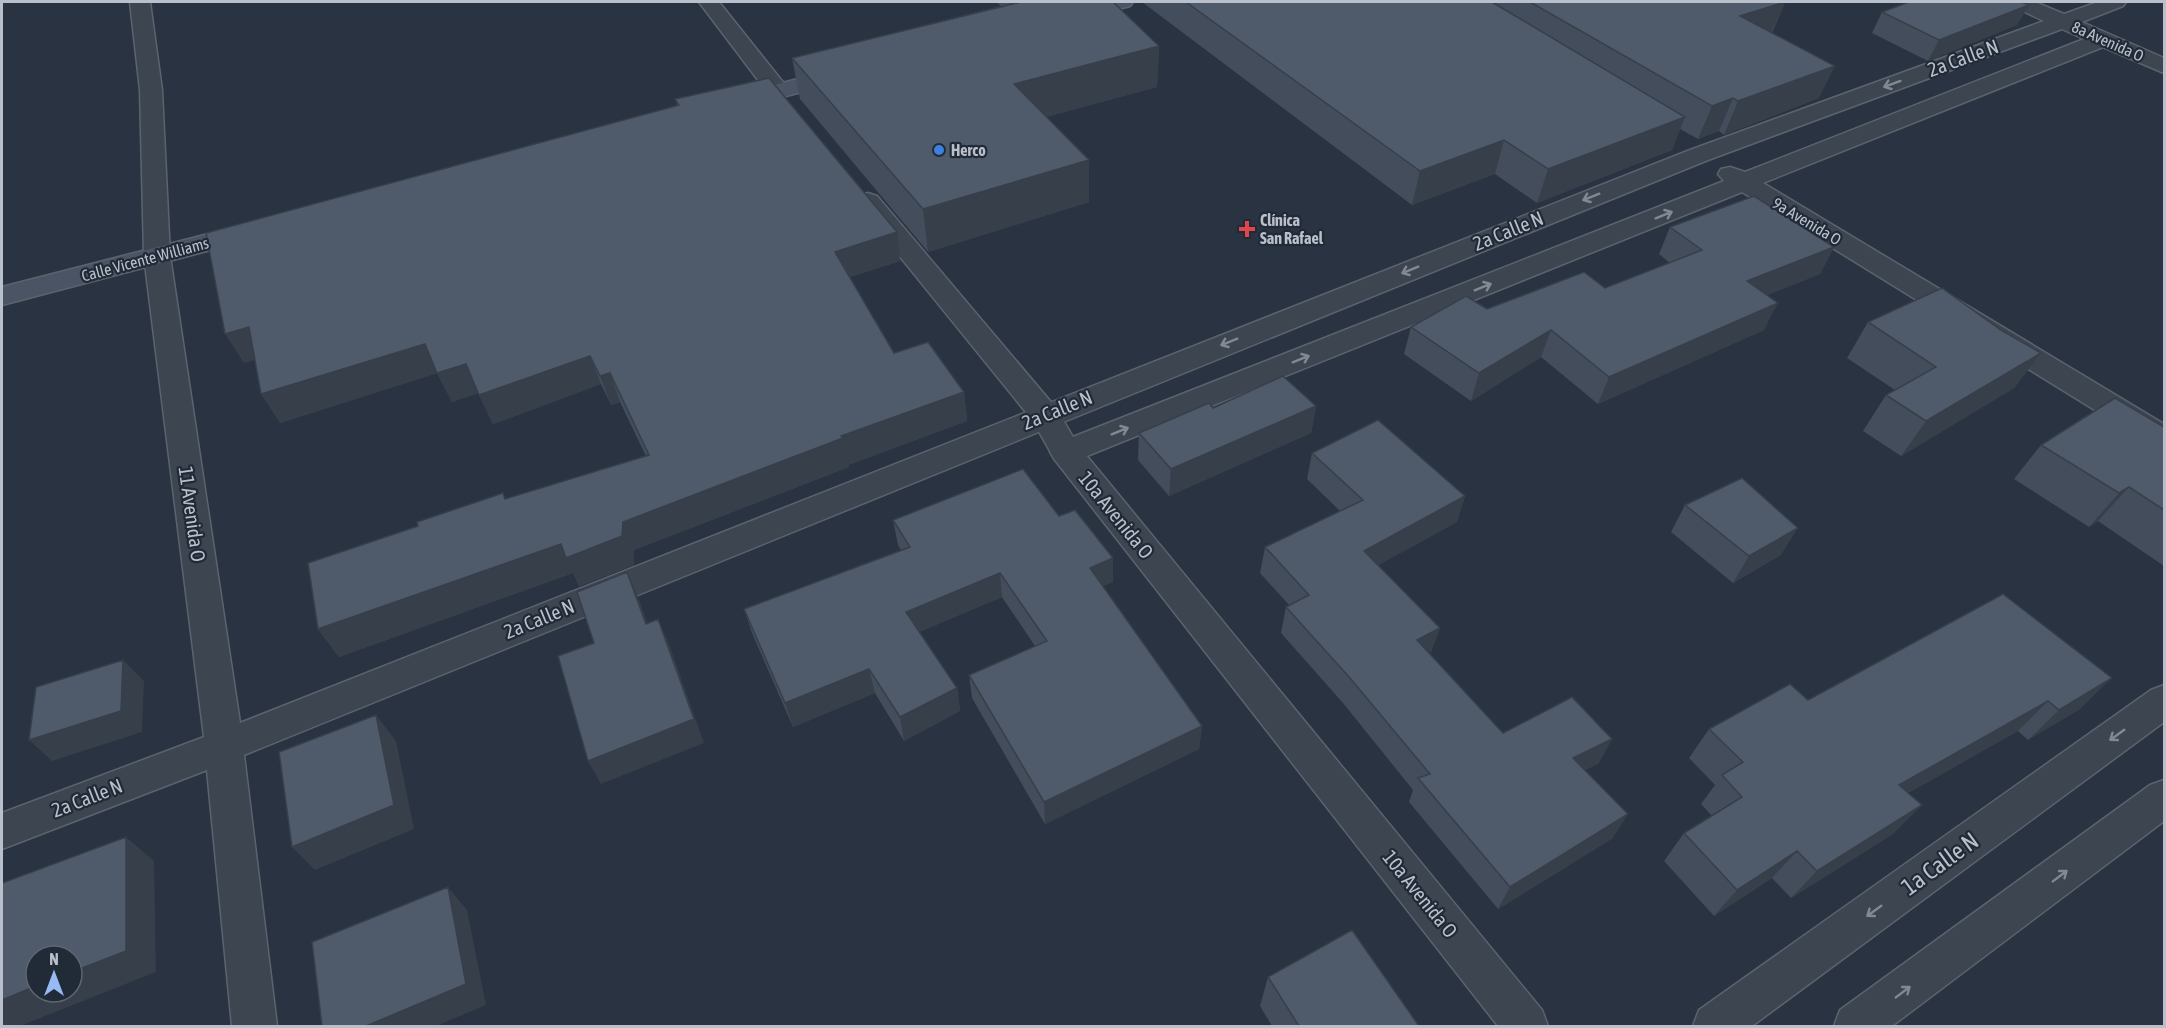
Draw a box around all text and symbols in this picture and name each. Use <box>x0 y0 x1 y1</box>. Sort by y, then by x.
street label: 8a Avenida O <box>2069 17 2147 65</box>
street label: 2a Calle N <box>1924 34 2001 81</box>
one-way arrow <box>1883 80 1902 91</box>
place label: Herco <box>951 141 986 159</box>
marker: Herco <box>932 143 946 157</box>
one-way arrow <box>1583 193 1601 204</box>
street label: 9a Avenida O <box>1769 194 1845 248</box>
street label: 2a Calle N <box>1469 206 1546 255</box>
one-way arrow <box>1654 209 1673 220</box>
place label: Clínica San Rafael <box>1260 211 1324 247</box>
marker: Clínica San Rafael <box>1238 220 1256 238</box>
street label: Calle Vicente Williams <box>79 233 211 285</box>
one-way arrow <box>1401 265 1420 276</box>
one-way arrow <box>1473 281 1491 292</box>
one-way arrow <box>1220 337 1239 348</box>
one-way arrow <box>1292 353 1310 364</box>
street label: 2a Calle N <box>1018 385 1095 434</box>
one-way arrow <box>1110 425 1129 436</box>
street label: 11 Avenida O <box>174 465 211 563</box>
street label: 10a Avenida O <box>1074 467 1158 563</box>
street label: 2a Calle N <box>500 594 577 643</box>
one-way arrow <box>2110 729 2126 741</box>
street label: 2a Calle N <box>48 774 125 821</box>
street label: 1a Calle N <box>1896 827 1983 901</box>
street label: 10a Avenida O <box>1378 846 1462 942</box>
one-way arrow <box>2052 869 2068 882</box>
one-way arrow <box>1867 905 1883 918</box>
north arrow <box>24 944 84 1004</box>
text: N <box>49 950 59 968</box>
one-way arrow <box>1895 985 1911 998</box>

